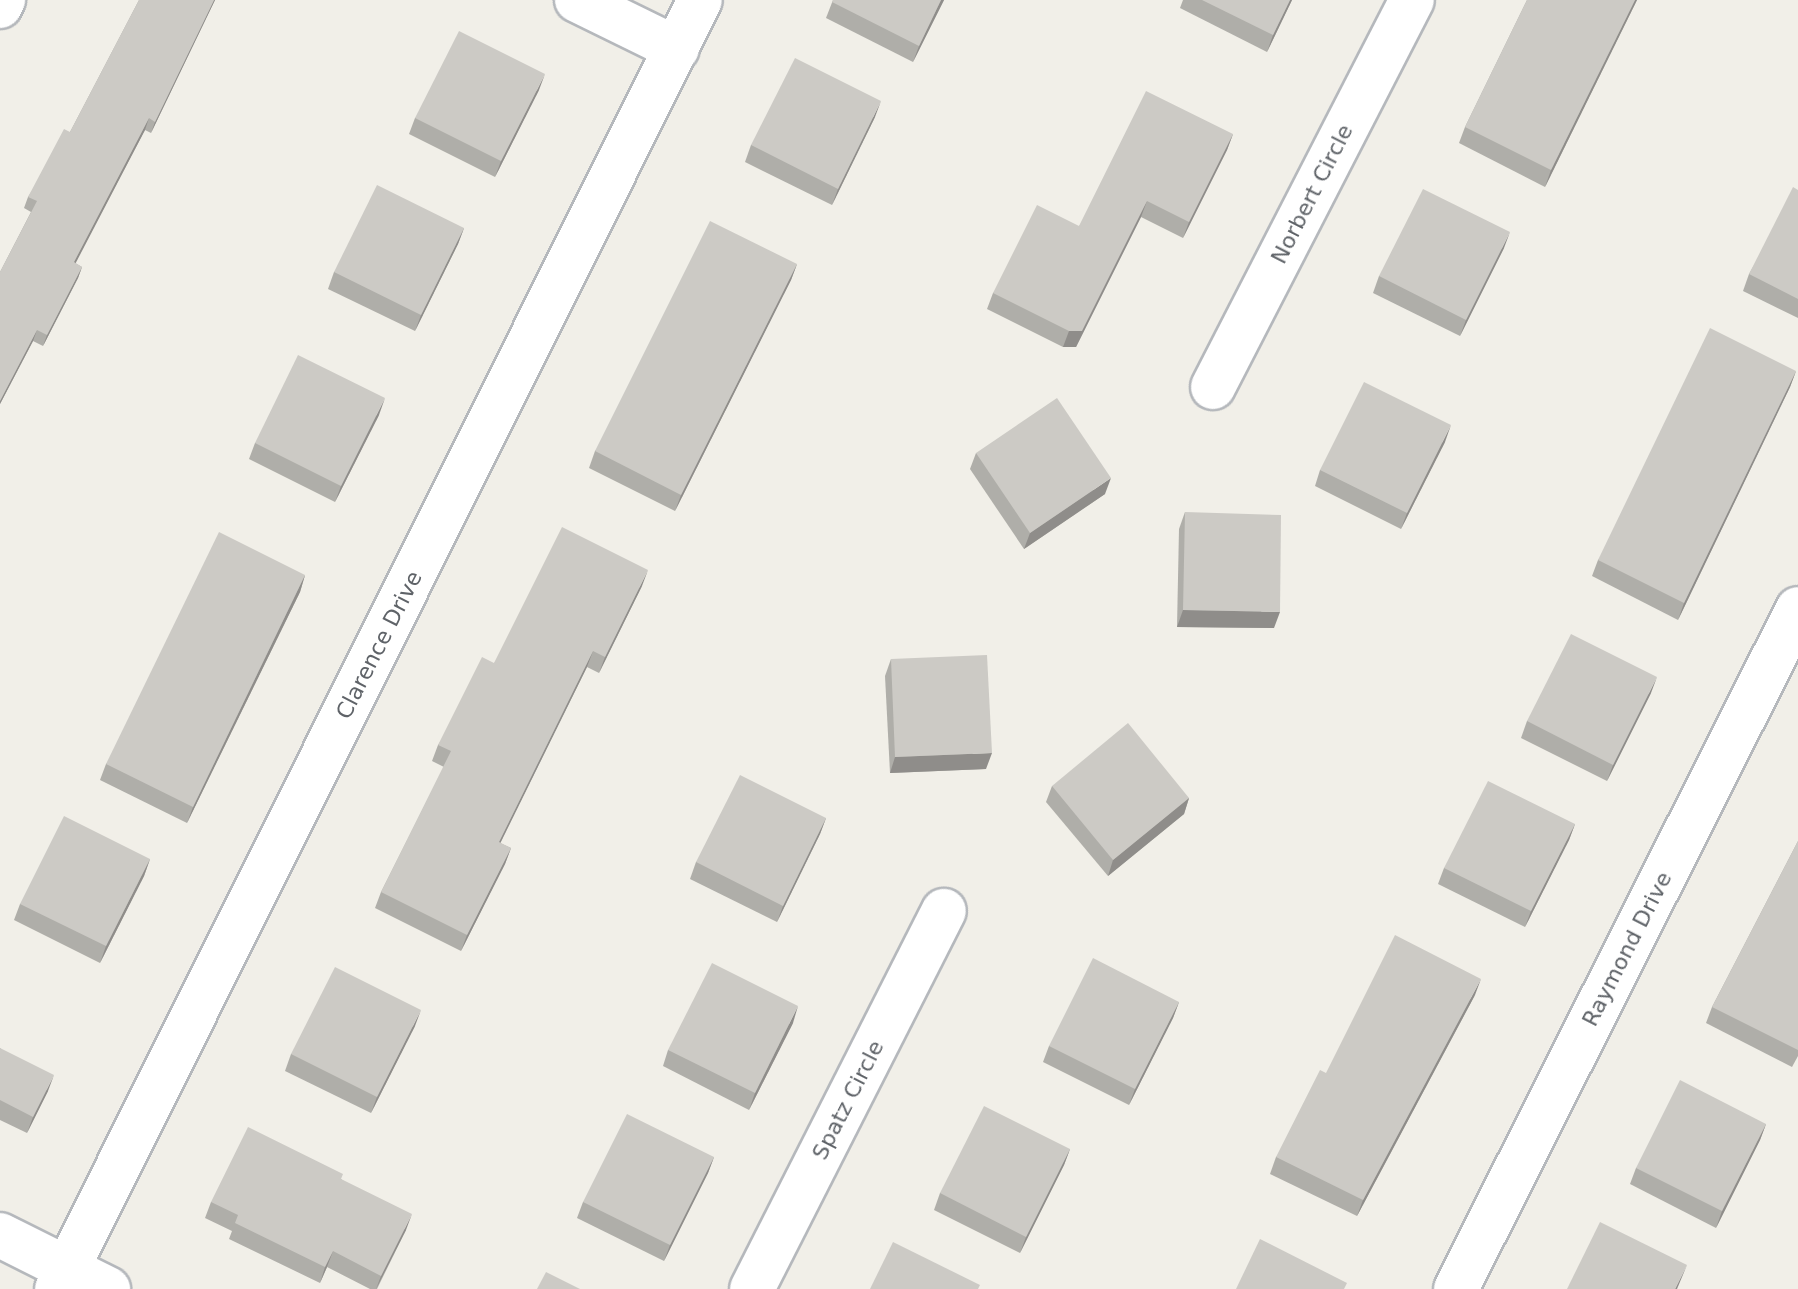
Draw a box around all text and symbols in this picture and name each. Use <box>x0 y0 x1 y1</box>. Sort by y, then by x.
street label: Norbert Circle <box>1266 120 1358 268</box>
street label: Clarence Drive <box>330 567 428 723</box>
street label: Raymond Drive <box>1577 867 1677 1031</box>
street label: Spatz Circle <box>807 1036 889 1164</box>

